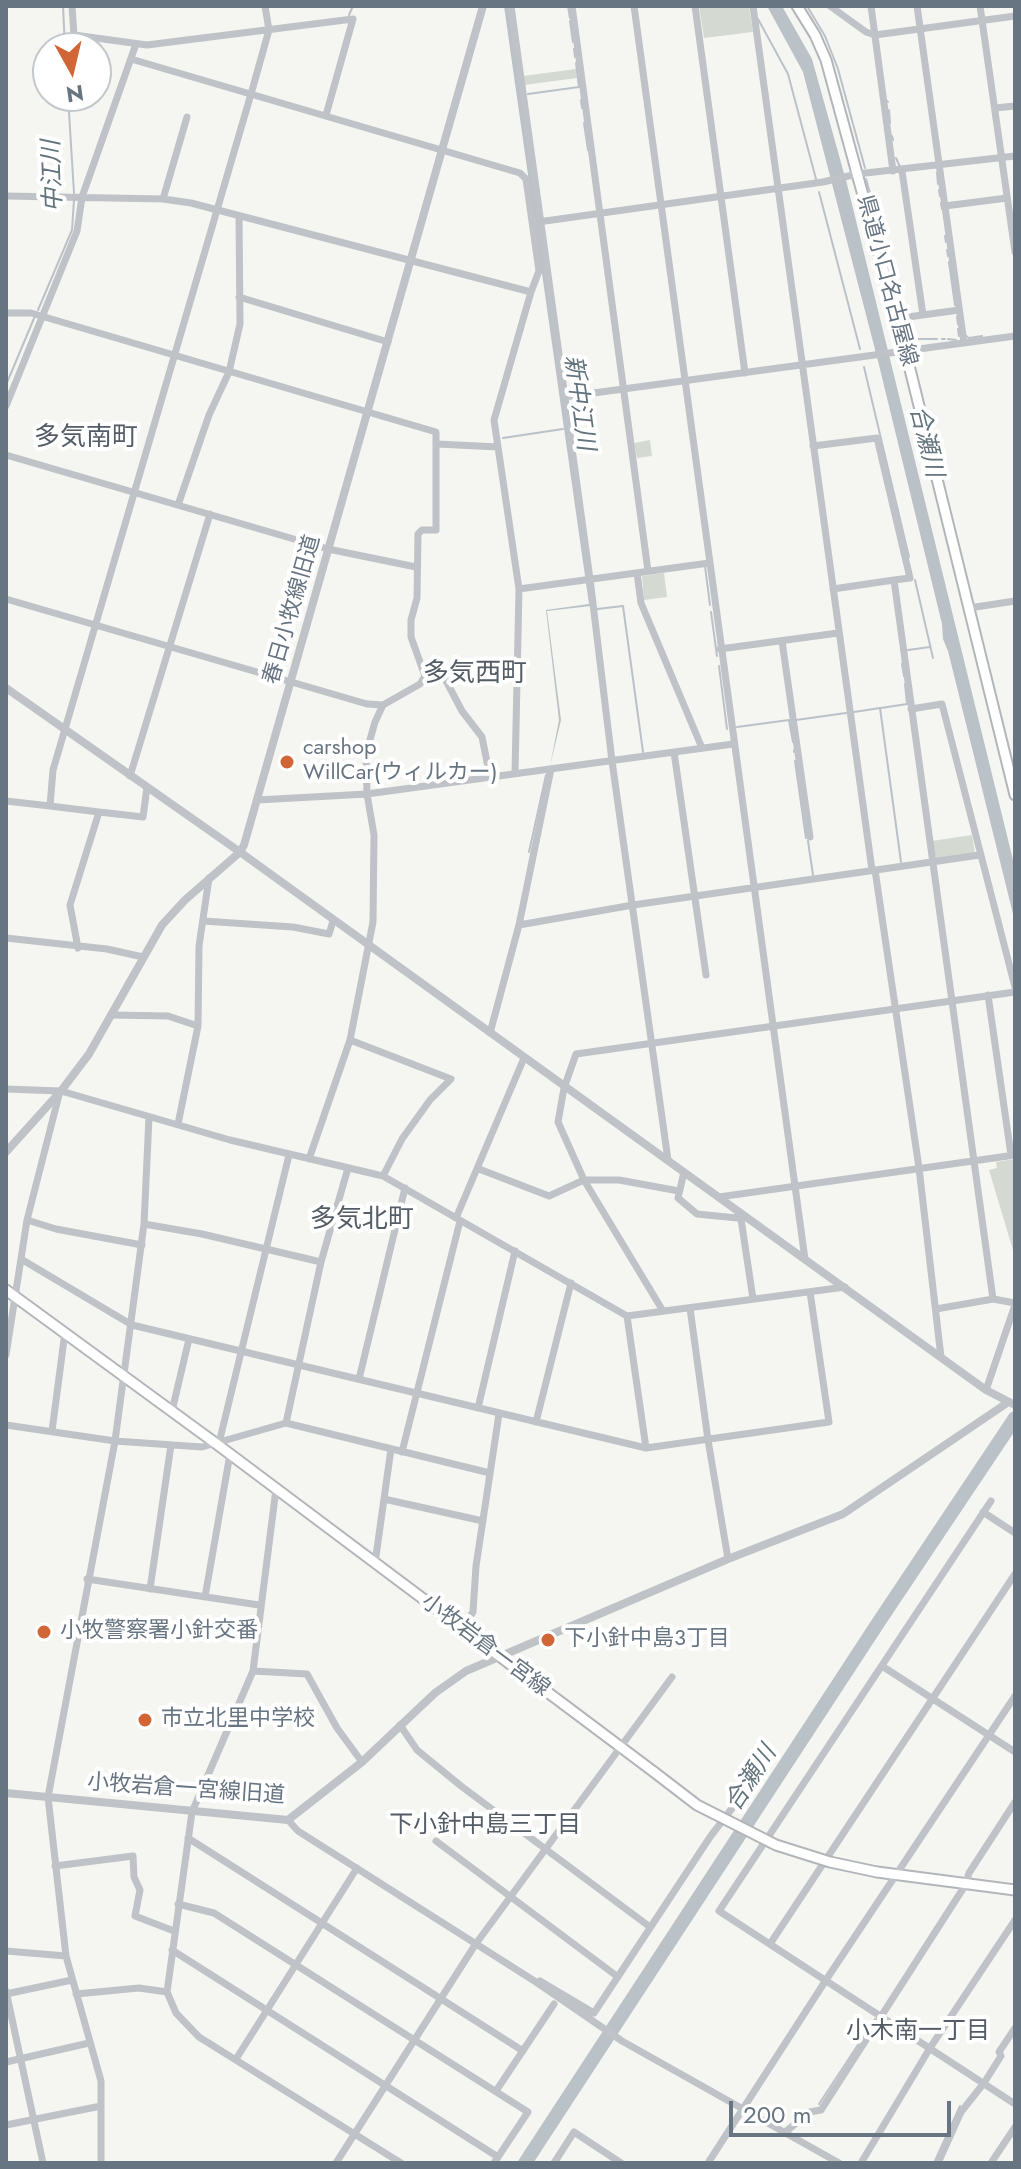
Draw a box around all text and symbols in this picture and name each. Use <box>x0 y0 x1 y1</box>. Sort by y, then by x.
north arrow <box>32 32 112 112</box>
text: N <box>64 77 86 111</box>
water label: 中江川 <box>38 140 70 212</box>
street label: 県道小口名古屋線 <box>850 193 922 369</box>
water label: 新中江川 <box>557 353 599 453</box>
water label: 合瀬川 <box>902 404 948 480</box>
district label: 多気南町 <box>34 423 138 455</box>
street label: 春日小牧線旧道 <box>259 532 327 688</box>
district label: 多気西町 <box>423 659 527 691</box>
place label: carshop WillCar(ウィルカー) <box>303 736 497 788</box>
marker: carshop WillCar(ウィルカー) <box>278 753 296 771</box>
district label: 多気北町 <box>310 1205 414 1237</box>
street label: 小牧岩倉一宮線 <box>416 1589 554 1703</box>
place label: 小牧警察署小針交番 <box>60 1619 258 1645</box>
marker: 小牧警察署小針交番 <box>35 1623 53 1641</box>
place label: 下小針中島3丁目 <box>564 1627 730 1653</box>
marker: 下小針中島3丁目 <box>539 1631 557 1649</box>
place label: 市立北里中学校 <box>161 1707 315 1733</box>
marker: 市立北里中学校 <box>136 1711 154 1729</box>
water label: 合瀬川 <box>720 1741 784 1817</box>
street label: 小牧岩倉一宮線旧道 <box>86 1770 286 1810</box>
district label: 下小針中島三丁目 <box>389 1812 581 1840</box>
district label: 小木南一丁目 <box>846 2018 990 2046</box>
scale bar <box>733 2085 955 2135</box>
text: 200 m <box>743 2097 811 2132</box>

